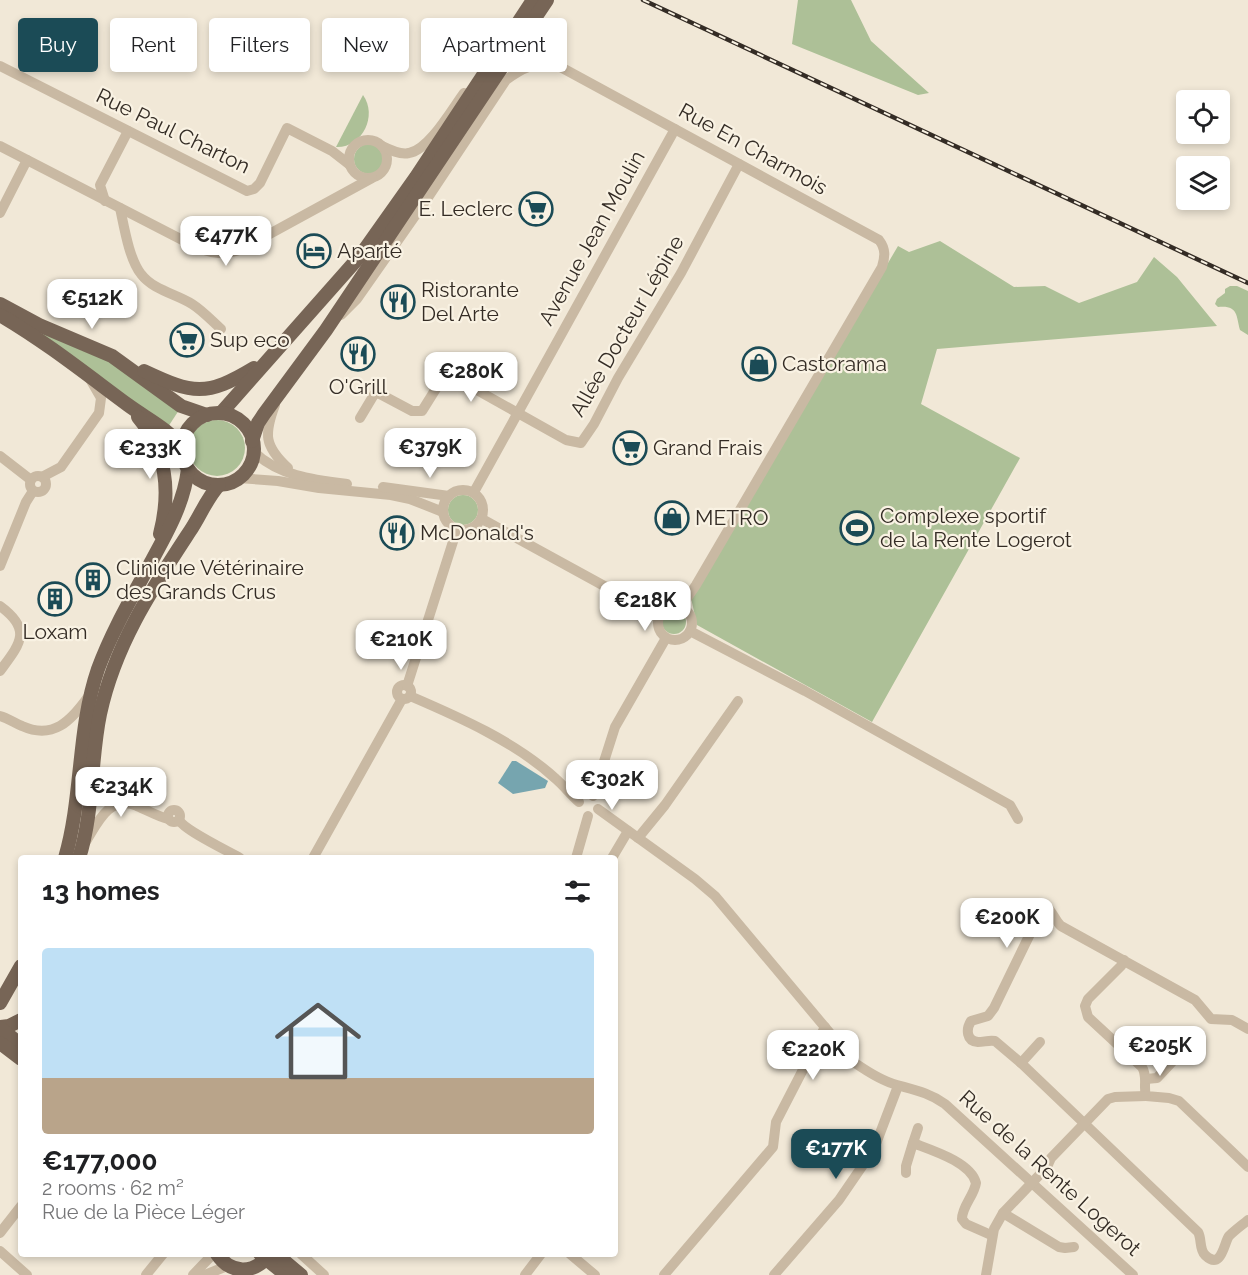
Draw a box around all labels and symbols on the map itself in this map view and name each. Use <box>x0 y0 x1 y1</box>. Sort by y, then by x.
street label: Rue Paul Charton <box>92 82 254 179</box>
street label: Rue En Charmois <box>675 97 832 200</box>
street label: Avenue Jean Moulin <box>533 146 650 329</box>
supermarket icon: E. Leclerc <box>518 191 554 227</box>
place label: E. Leclerc <box>418 196 513 221</box>
pin: €477K <box>184 216 268 267</box>
street label: Allée Docteur Lépine <box>564 231 689 421</box>
hotel icon: Aparté <box>296 233 332 269</box>
place label: Aparté <box>337 238 402 263</box>
place label: Ristorante Del Arte <box>421 277 519 326</box>
pin: €512K <box>50 279 134 330</box>
restaurant icon: Ristorante Del Arte <box>380 284 416 320</box>
supermarket icon: Sup eco <box>169 322 205 358</box>
place label: Sup eco <box>210 327 290 352</box>
restaurant icon: O'Grill <box>340 336 376 372</box>
shop icon: Castorama <box>741 346 777 382</box>
place label: Castorama <box>782 351 887 376</box>
pin: €280K <box>429 352 513 403</box>
place label: O'Grill <box>329 374 387 399</box>
pin: €379K <box>388 428 472 479</box>
pin: €233K <box>108 429 192 480</box>
supermarket icon: Grand Frais <box>612 430 648 466</box>
place label: Grand Frais <box>653 435 763 460</box>
shop icon: METRO <box>654 500 690 536</box>
place label: Complexe sportif de la Rente Logerot <box>880 503 1072 552</box>
place label: METRO <box>695 505 769 530</box>
sports icon: Complexe sportif de la Rente Logerot <box>839 510 875 546</box>
restaurant icon: McDonald's <box>379 515 415 551</box>
place label: McDonald's <box>420 520 534 545</box>
place label: Clinique Vétérinaire des Grands Crus <box>116 555 304 604</box>
building icon: Clinique Vétérinaire des Grands Crus <box>75 562 111 598</box>
building icon: Loxam <box>37 581 73 617</box>
pin: €218K <box>603 581 687 632</box>
place label: Loxam <box>22 619 88 644</box>
pin: €210K <box>359 620 443 671</box>
pin: €302K <box>570 760 654 811</box>
pin: €234K <box>79 767 163 818</box>
pin: €200K <box>965 898 1049 949</box>
pin: €205K <box>1118 1026 1202 1077</box>
pin: €220K <box>771 1030 855 1081</box>
street label: Rue de la Rente Logerot <box>954 1085 1146 1261</box>
pin: €177K <box>794 1129 878 1180</box>

